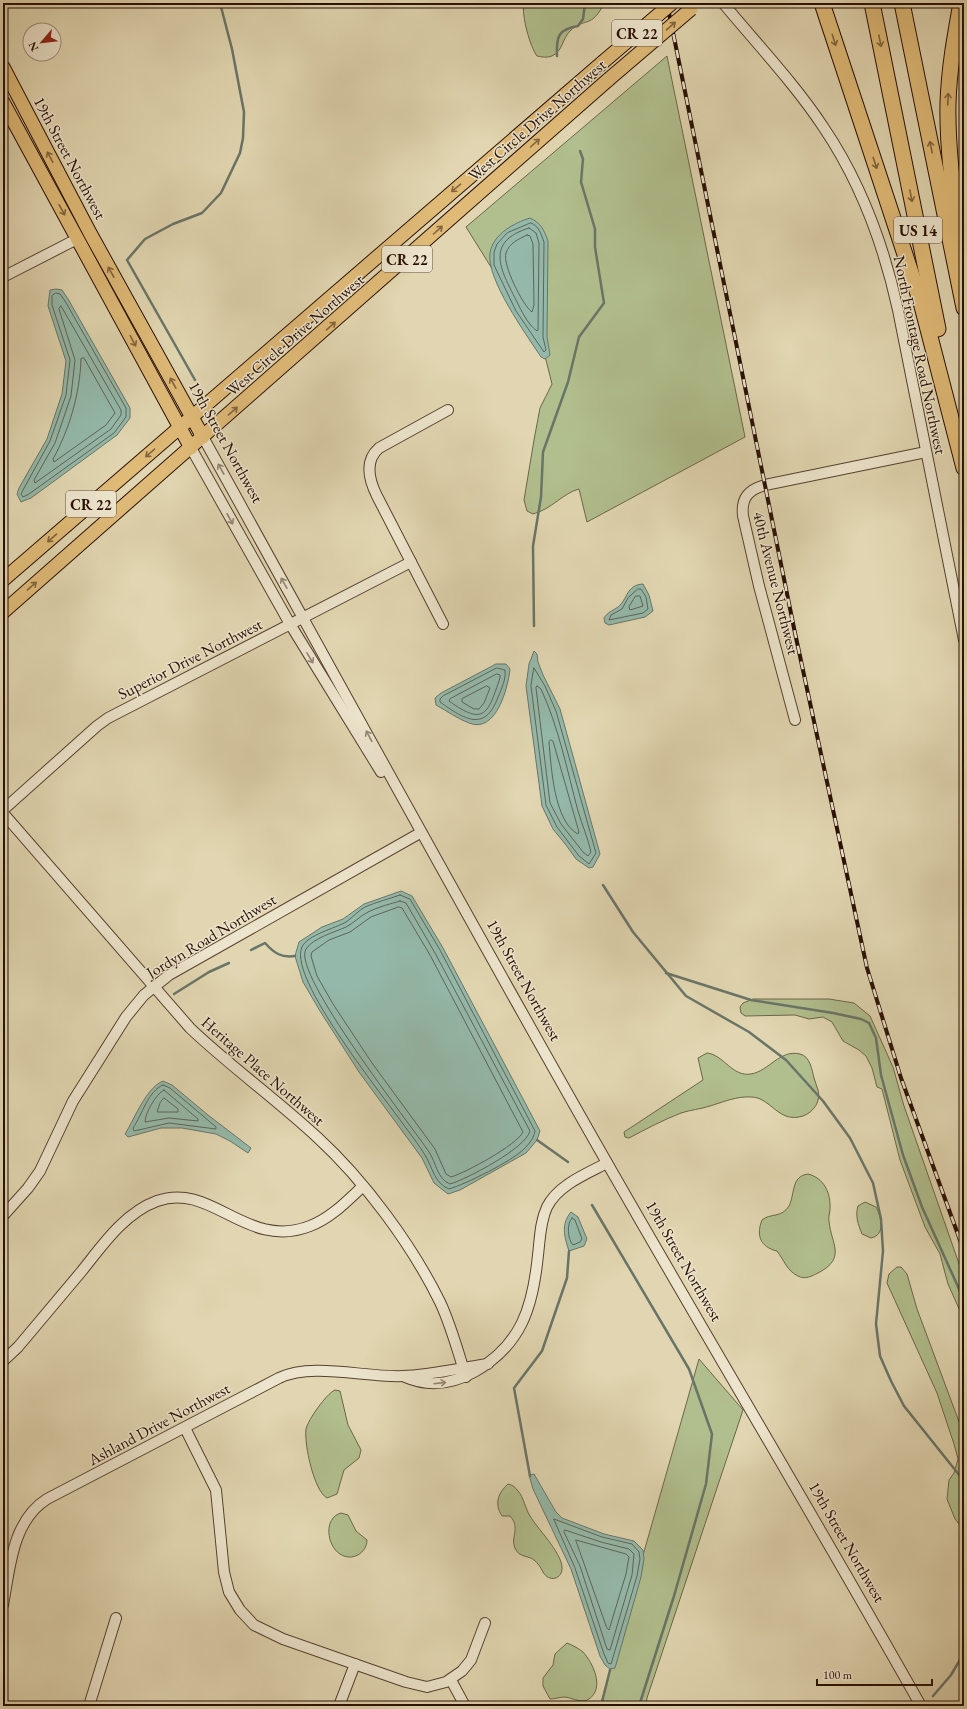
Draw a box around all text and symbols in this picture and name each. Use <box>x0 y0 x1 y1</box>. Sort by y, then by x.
road number: CR 22 <box>612 20 662 46</box>
north arrow <box>22 22 62 62</box>
one-way arrow <box>665 22 676 31</box>
one-way arrow <box>831 34 839 46</box>
one-way arrow <box>876 34 884 47</box>
text: N <box>25 39 41 54</box>
street label: West Circle Drive Northwest <box>464 54 610 186</box>
street label: 19th Street Northwest <box>29 93 111 223</box>
one-way arrow <box>945 93 952 106</box>
one-way arrow <box>530 139 540 148</box>
one-way arrow <box>927 140 935 153</box>
one-way arrow <box>46 151 54 163</box>
one-way arrow <box>872 157 879 170</box>
one-way arrow <box>451 183 462 192</box>
one-way arrow <box>908 189 916 202</box>
one-way arrow <box>58 204 66 216</box>
road number: US 14 <box>894 217 942 243</box>
one-way arrow <box>433 226 444 235</box>
road number: CR 22 <box>382 246 432 272</box>
street label: North Frontage Road Northwest <box>889 254 951 456</box>
one-way arrow <box>107 266 115 278</box>
street label: West Circle Drive Northwest <box>222 269 368 401</box>
one-way arrow <box>325 321 336 330</box>
one-way arrow <box>129 335 137 347</box>
one-way arrow <box>169 377 177 389</box>
street label: 19th Street Northwest <box>184 377 268 507</box>
one-way arrow <box>228 407 238 416</box>
one-way arrow <box>145 449 155 458</box>
one-way arrow <box>217 463 225 475</box>
road number: CR 22 <box>66 491 116 517</box>
street label: 40th Avenue Northwest <box>748 509 804 657</box>
one-way arrow <box>227 513 234 525</box>
one-way arrow <box>46 534 57 543</box>
one-way arrow <box>280 577 288 589</box>
one-way arrow <box>27 582 38 591</box>
street label: Superior Drive Northwest <box>114 613 266 705</box>
one-way arrow <box>306 652 314 664</box>
one-way arrow <box>365 731 372 743</box>
street label: Jordyn Road Northwest <box>140 889 280 984</box>
street label: 19th Street Northwest <box>482 915 566 1045</box>
street label: Heritage Place Northwest <box>197 1012 329 1130</box>
street label: 19th Street Northwest <box>641 1197 727 1325</box>
street label: Ashland Drive Northwest <box>84 1378 234 1471</box>
one-way arrow <box>433 1379 446 1387</box>
street label: 19th Street Northwest <box>804 1478 890 1606</box>
scale bar <box>817 1661 932 1687</box>
text: 100 m <box>823 1667 853 1683</box>

